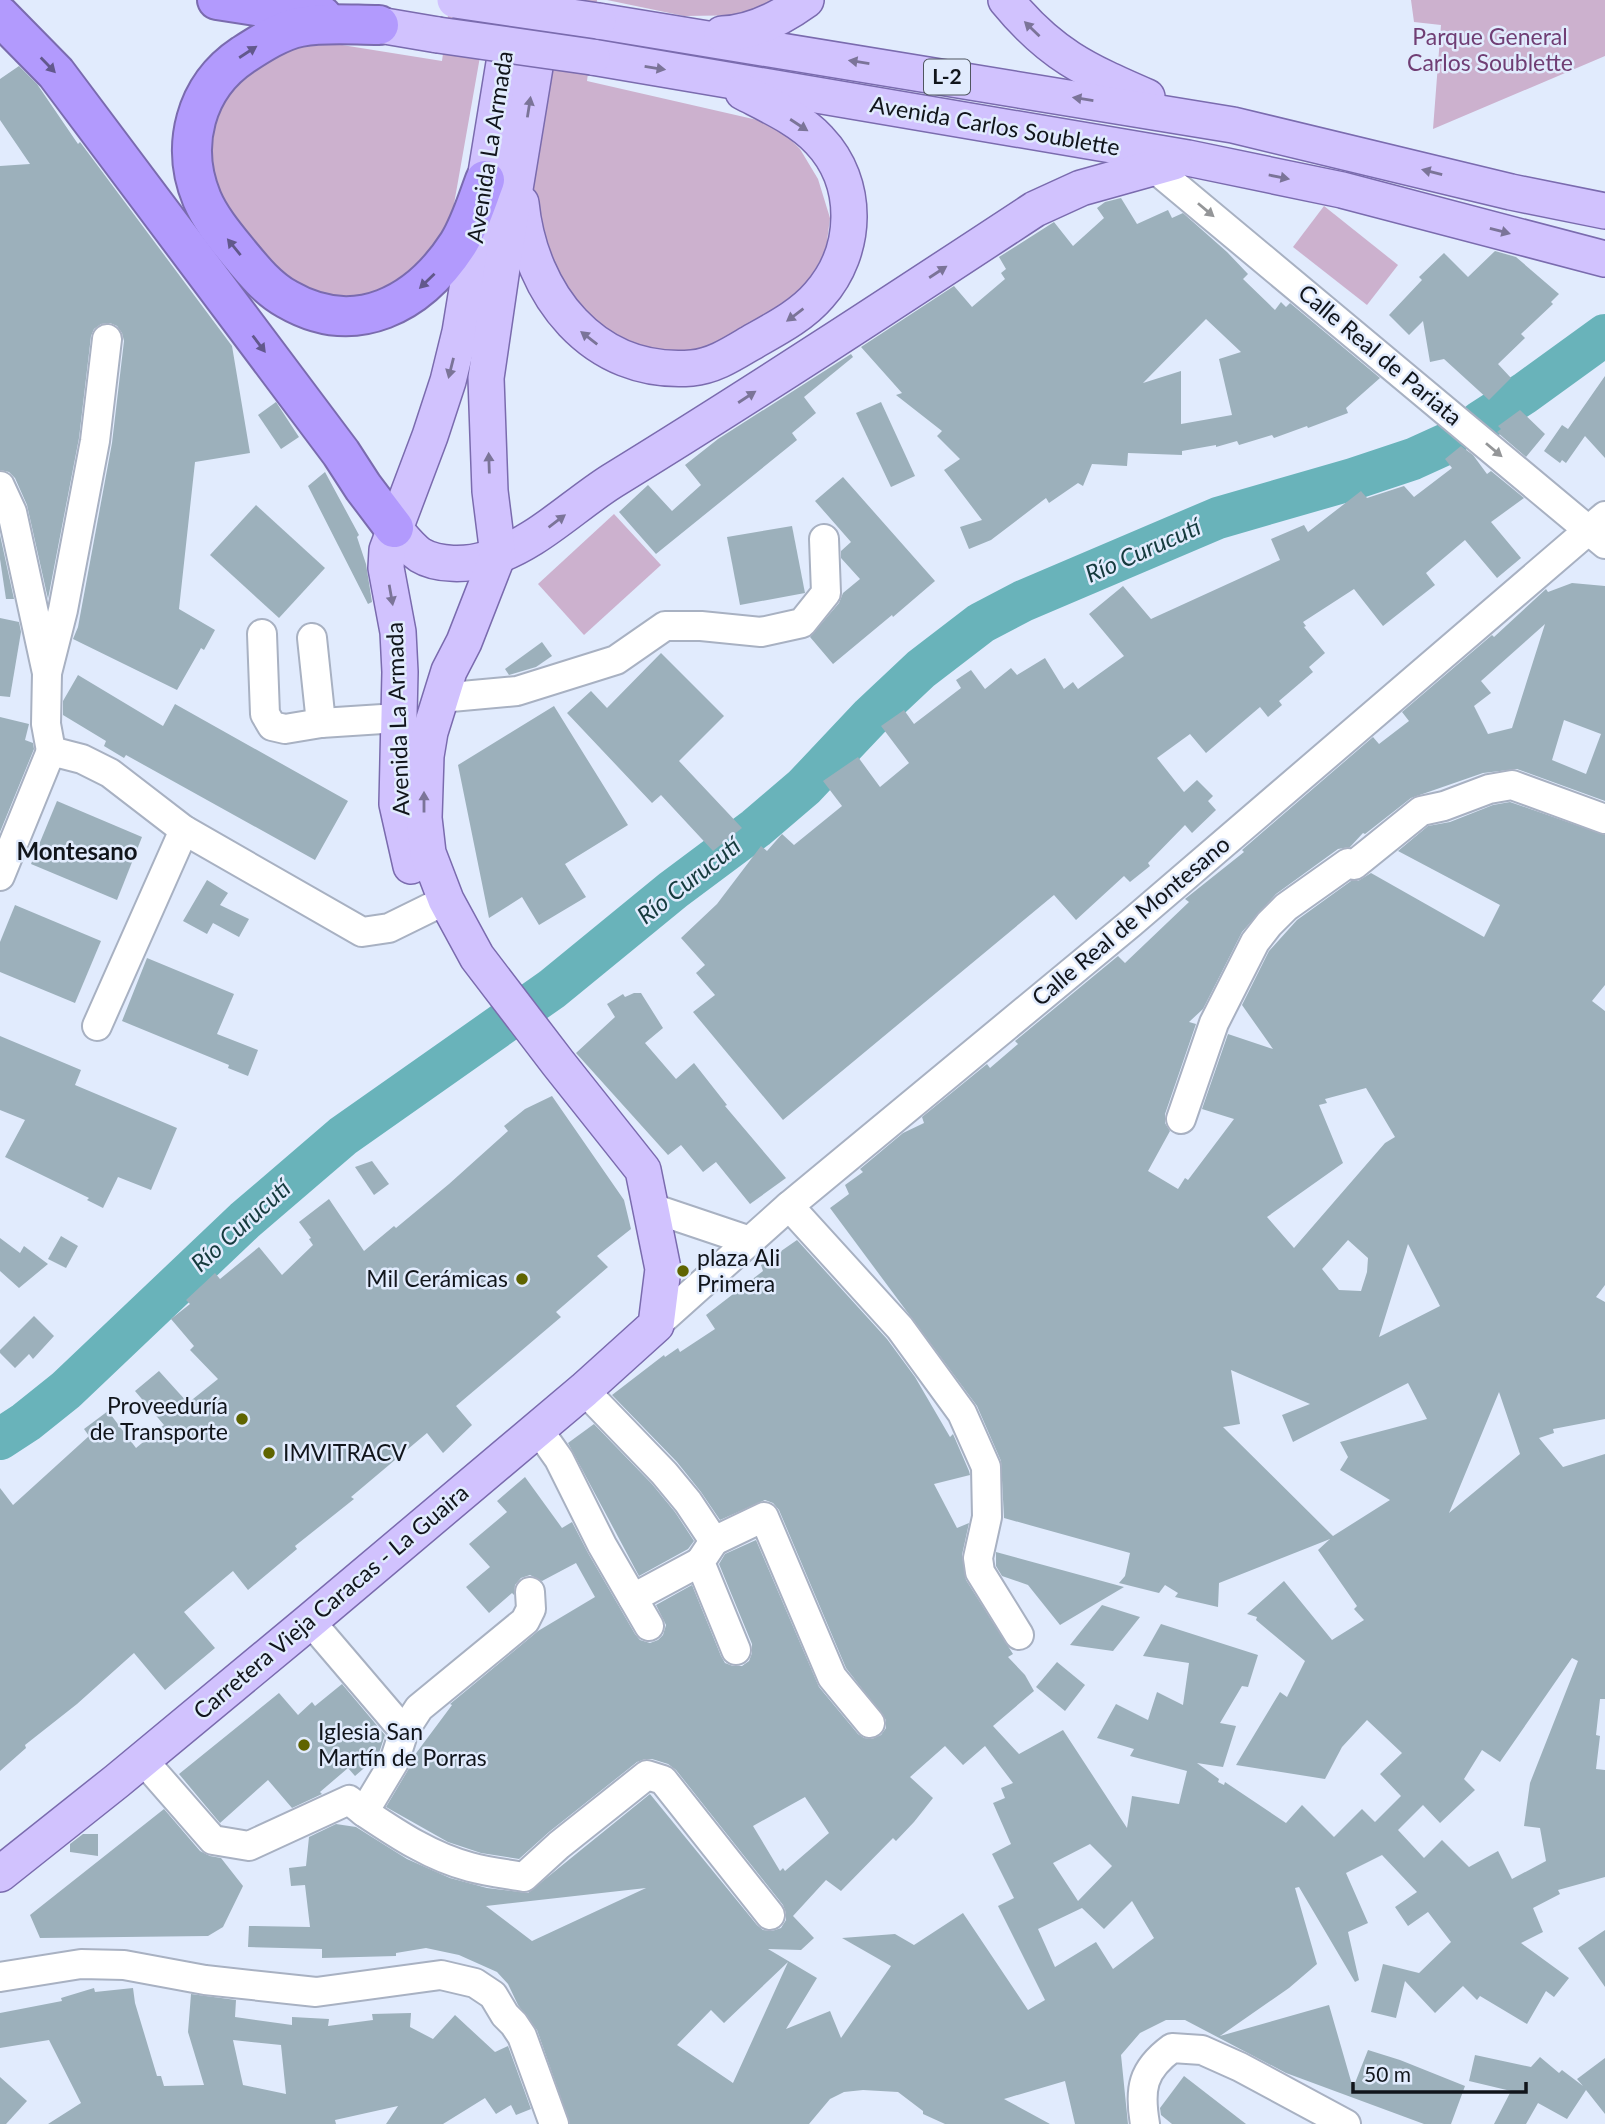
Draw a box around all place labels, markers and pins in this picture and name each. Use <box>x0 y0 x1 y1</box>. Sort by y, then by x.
place label: plaza Ali Primera <box>697 1243 780 1297</box>
marker: plaza Ali Primera <box>675 1263 691 1279</box>
place label: Mil Cerámicas <box>366 1264 508 1292</box>
marker: Mil Cerámicas <box>514 1271 530 1287</box>
place label: Proveeduría de Transporte <box>90 1391 228 1445</box>
marker: Proveeduría de Transporte <box>234 1411 250 1427</box>
place label: IMVITRACV <box>283 1438 407 1466</box>
marker: IMVITRACV <box>261 1445 277 1461</box>
place label: Iglesia San Martín de Porras <box>318 1717 487 1771</box>
marker: Iglesia San Martín de Porras <box>296 1737 312 1753</box>

